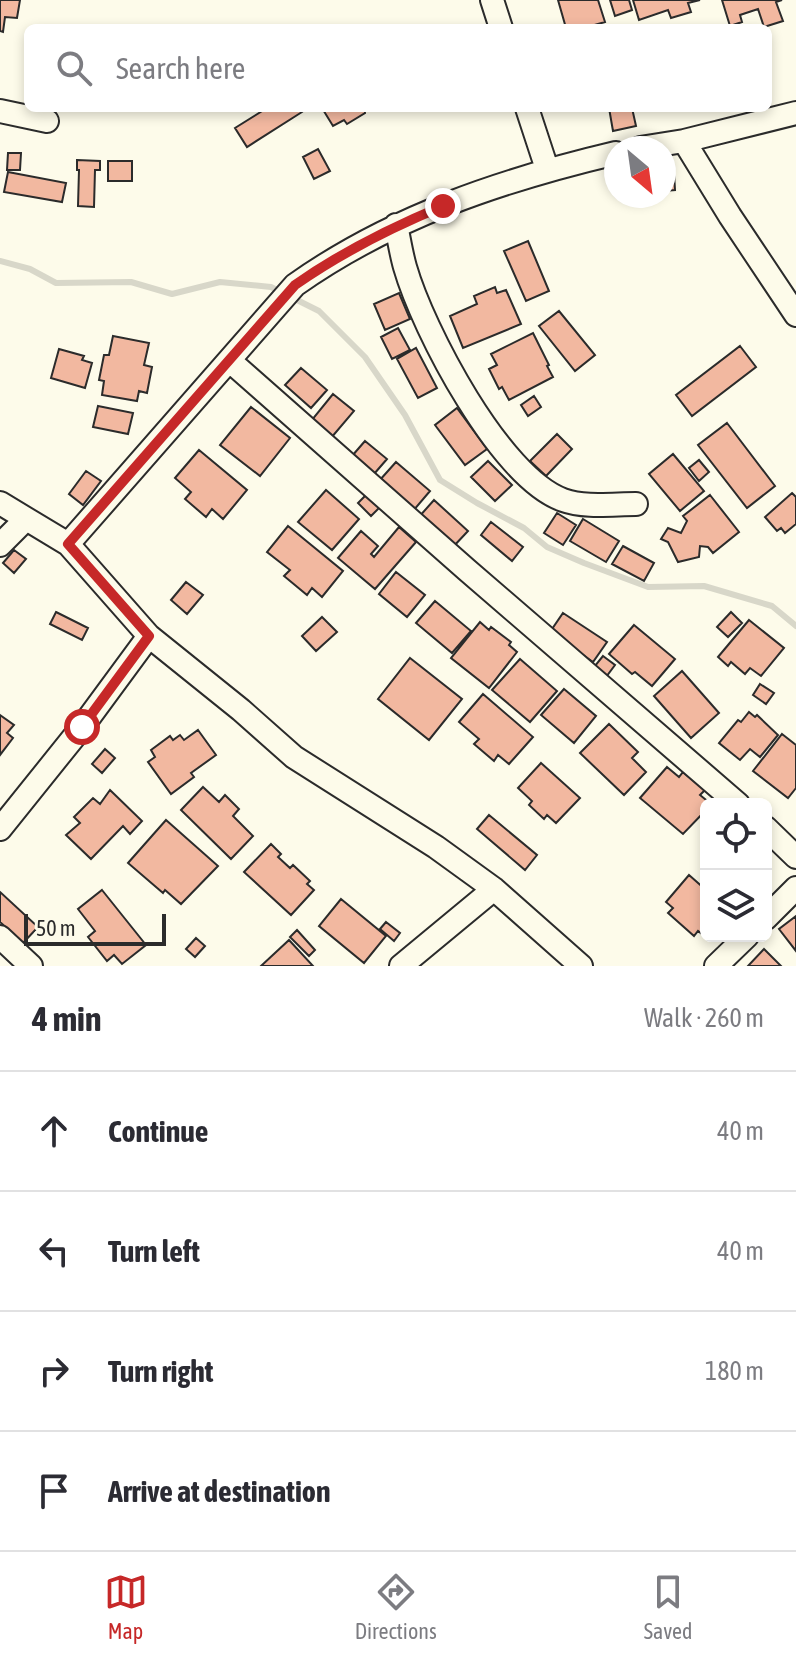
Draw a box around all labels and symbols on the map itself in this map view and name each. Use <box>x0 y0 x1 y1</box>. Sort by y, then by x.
north arrow <box>604 136 676 208</box>
route end <box>425 188 461 224</box>
route start <box>64 709 100 745</box>
scale bar <box>24 910 166 946</box>

